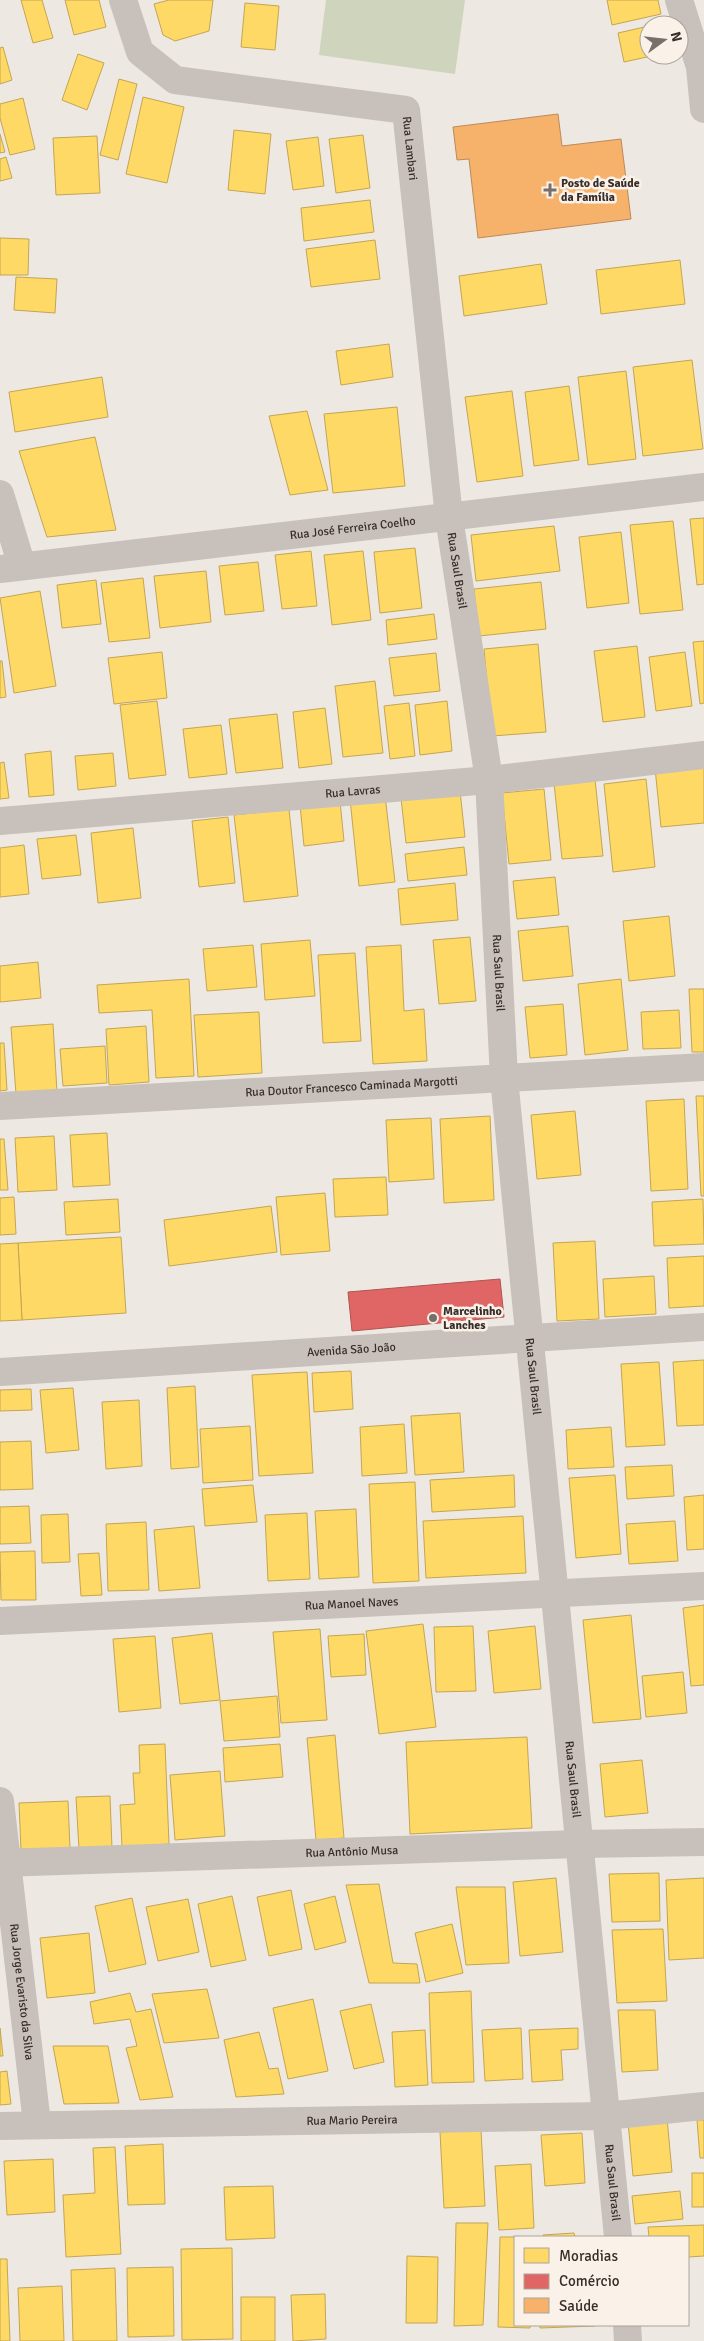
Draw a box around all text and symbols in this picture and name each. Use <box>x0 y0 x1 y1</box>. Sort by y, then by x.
north arrow <box>639 15 689 65</box>
text: N <box>667 30 686 44</box>
street label: Rua Lambari <box>399 115 421 181</box>
place label: Posto de Saúde da Família <box>561 176 640 205</box>
marker: Posto de Saúde da Família <box>543 183 557 197</box>
street label: Rua José Ferreira Coelho <box>289 513 416 543</box>
street label: Rua Saul Brasil <box>444 531 470 610</box>
street label: Rua Lavras <box>324 782 381 801</box>
street label: Rua Saul Brasil <box>489 934 508 1012</box>
street label: Rua Doutor Francesco Caminada Margotti <box>245 1073 458 1100</box>
place label: Marcelinho Lanches <box>443 1304 502 1333</box>
marker: Marcelinho Lanches <box>427 1312 439 1324</box>
street label: Rua Saul Brasil <box>522 1337 545 1416</box>
street label: Avenida São João <box>306 1339 396 1360</box>
street label: Rua Manoel Naves <box>304 1594 399 1613</box>
street label: Rua Saul Brasil <box>562 1740 584 1819</box>
street label: Rua Antônio Musa <box>305 1842 398 1860</box>
street label: Rua Jorge Evaristo da Silva <box>7 1923 37 2061</box>
street label: Rua Mario Pereira <box>306 2112 398 2128</box>
street label: Rua Saul Brasil <box>601 2143 624 2222</box>
legend <box>514 2236 689 2326</box>
text: Moradias <box>559 2247 618 2265</box>
text: Comércio <box>559 2272 620 2290</box>
text: Saúde <box>559 2297 599 2315</box>

